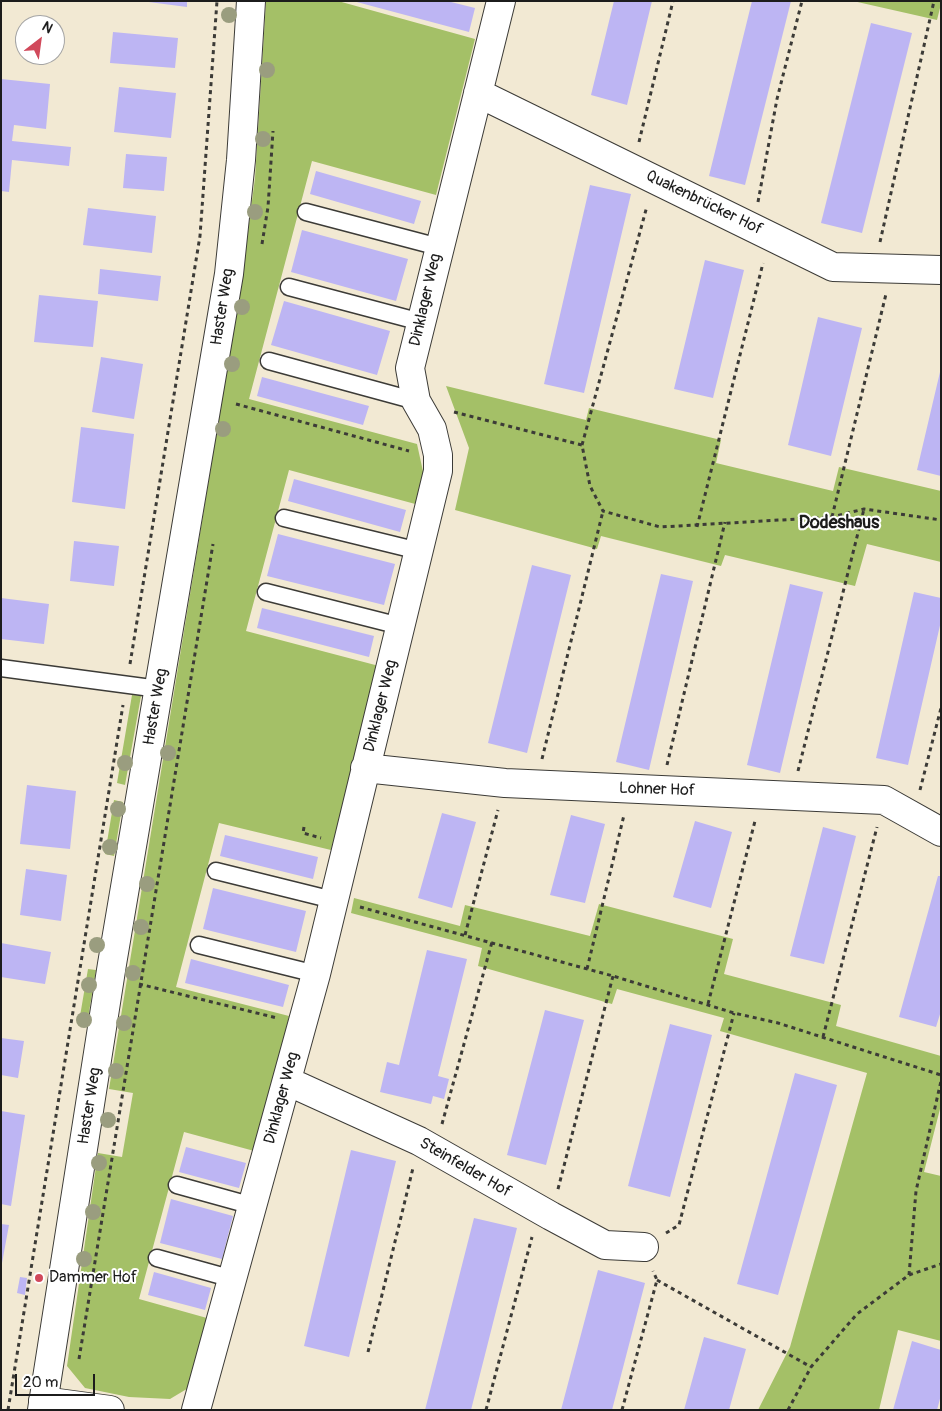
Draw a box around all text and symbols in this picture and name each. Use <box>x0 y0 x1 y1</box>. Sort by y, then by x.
north arrow <box>15 15 65 65</box>
text: N <box>39 18 56 37</box>
street label: Quakenbrücker Hof <box>642 166 766 240</box>
street label: Dinklager Weg <box>406 252 446 348</box>
street label: Haster Weg <box>207 267 239 347</box>
district label: Dodeshaus <box>799 512 879 534</box>
street label: Dinklager Weg <box>360 658 402 754</box>
street label: Haster Weg <box>140 667 172 747</box>
street label: Lohner Hof <box>618 779 696 801</box>
street label: Dinklager Weg <box>261 1050 303 1146</box>
street label: Haster Weg <box>74 1066 106 1146</box>
street label: Steinfelder Hof <box>416 1134 514 1202</box>
place label: Dammer Hof <box>49 1268 137 1288</box>
marker: Dammer Hof <box>33 1272 45 1284</box>
scale bar <box>18 1364 98 1396</box>
text: 20 m <box>23 1373 58 1392</box>

